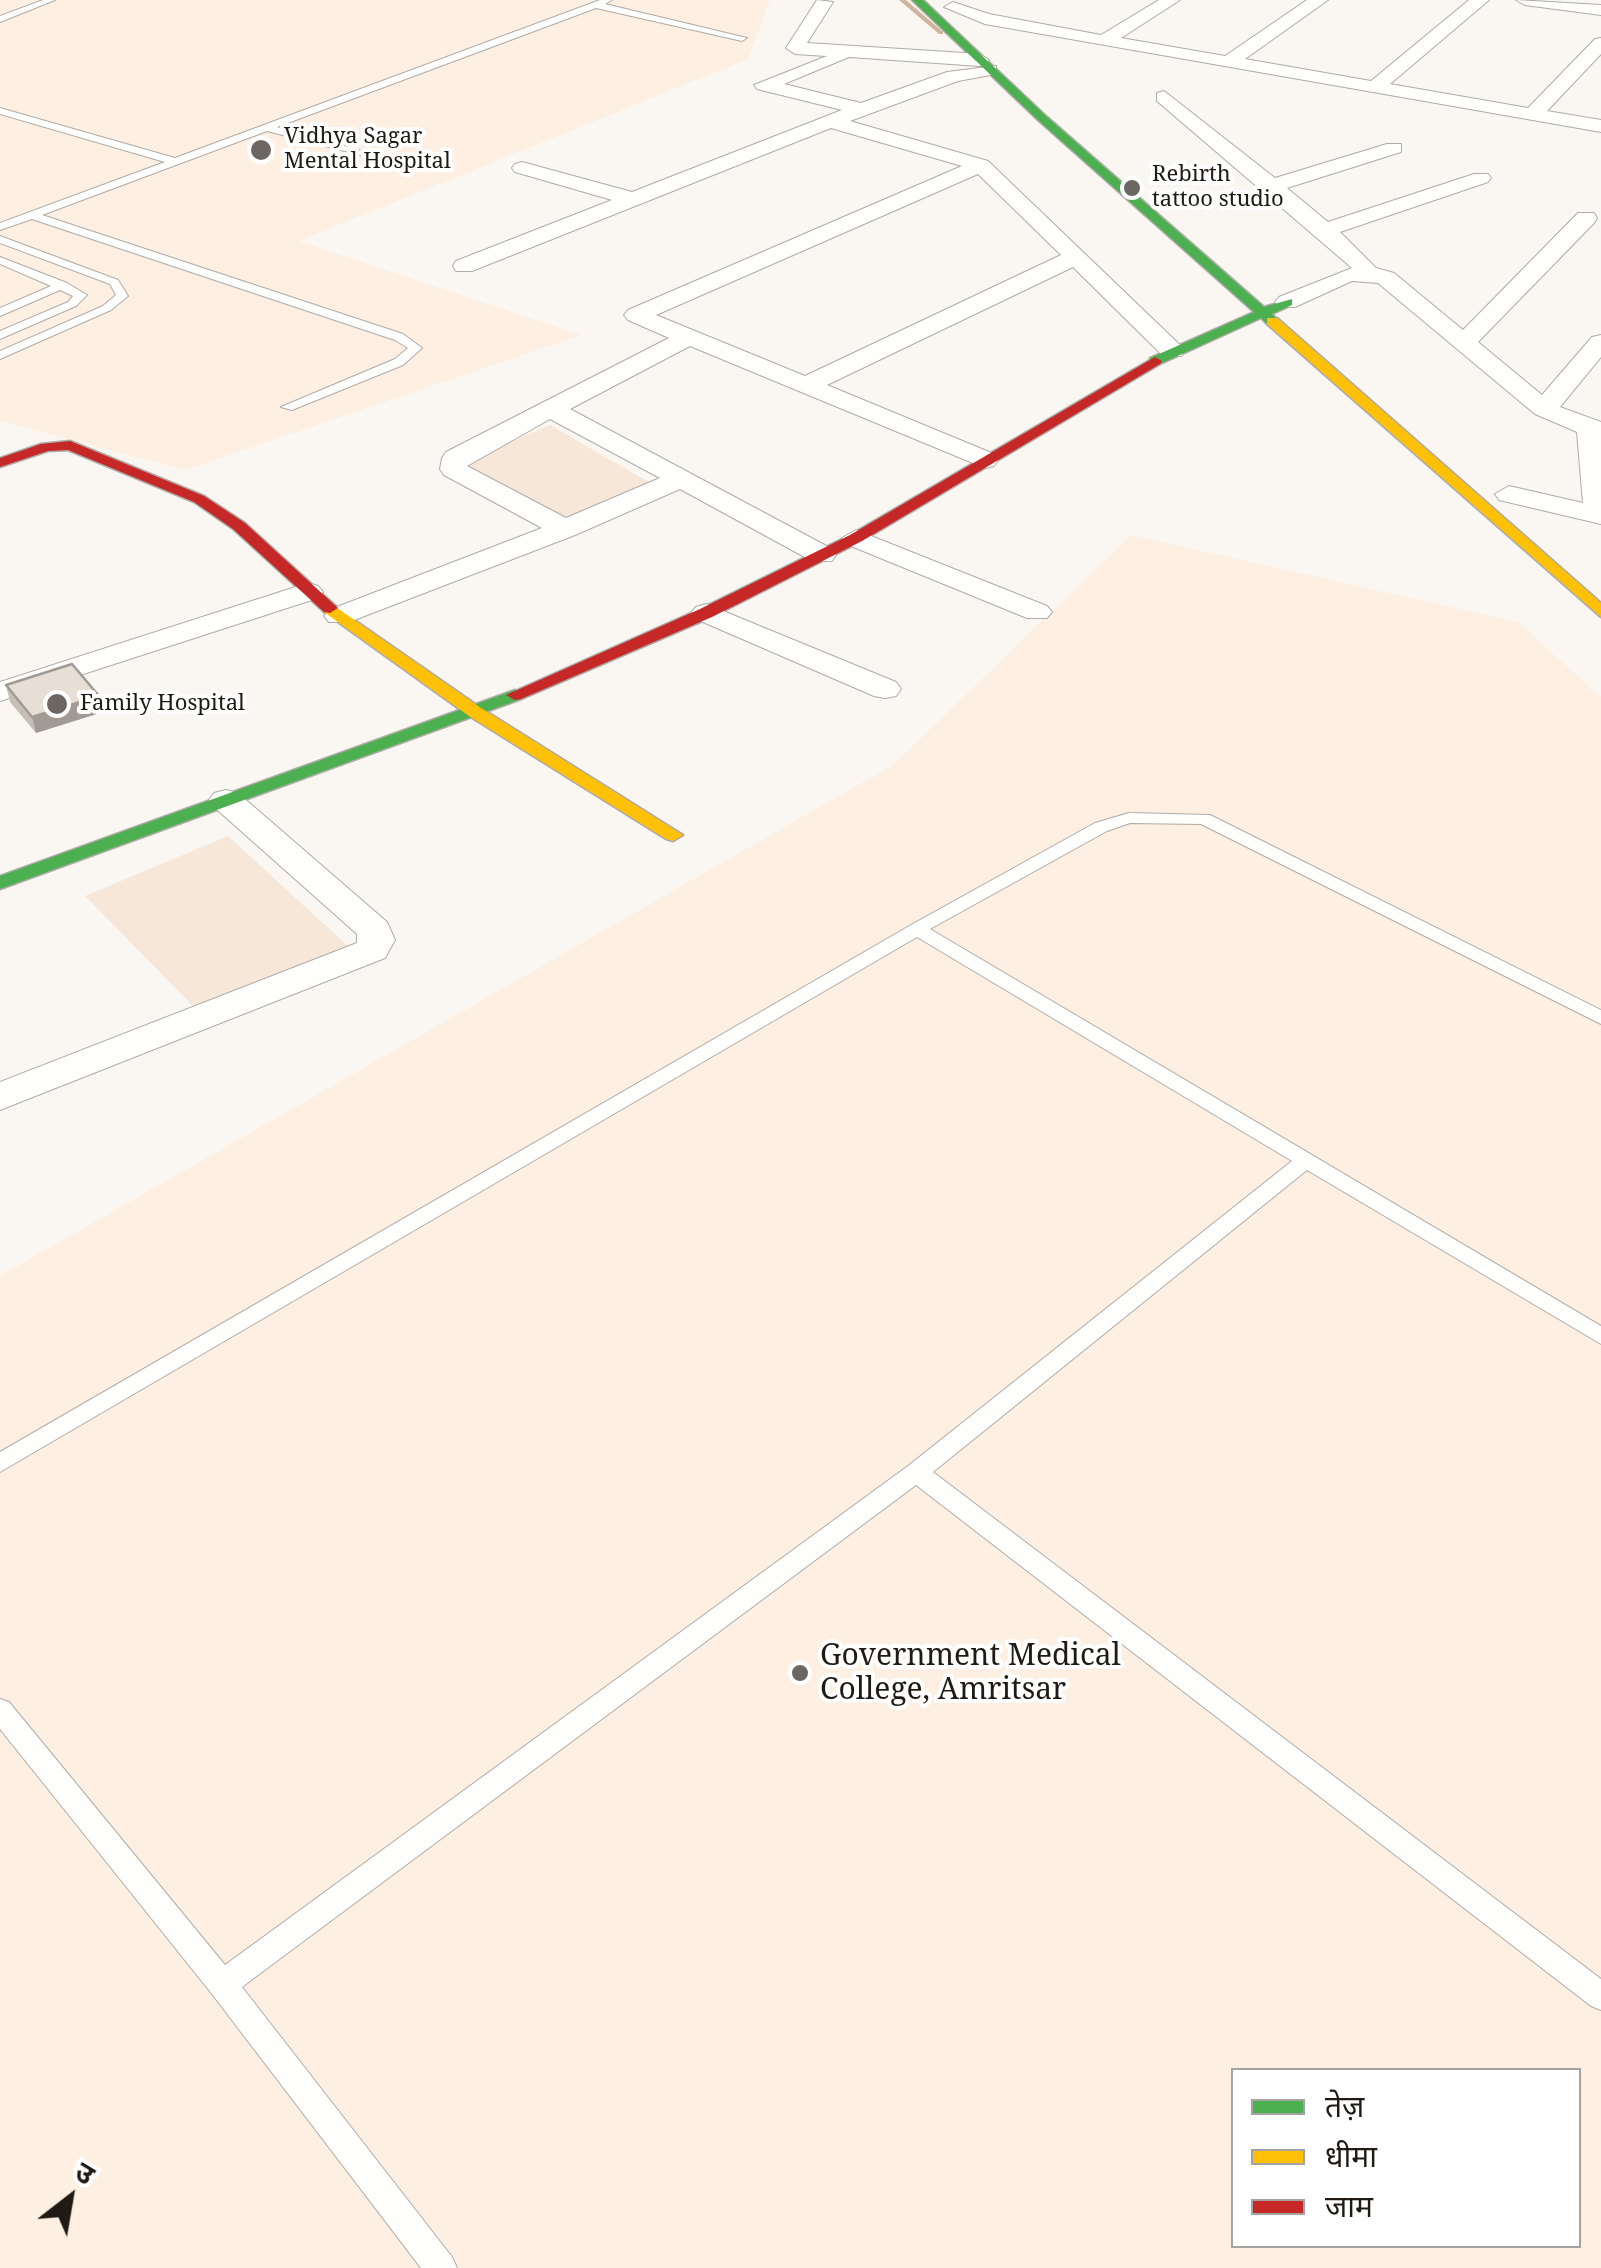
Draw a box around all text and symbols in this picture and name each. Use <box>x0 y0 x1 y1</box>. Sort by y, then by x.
place label: Vidhya Sagar Mental Hospital <box>284 124 451 175</box>
marker: Vidhya Sagar Mental Hospital <box>248 137 274 163</box>
place label: Rebirth tattoo studio <box>1152 162 1284 214</box>
marker: Rebirth tattoo studio <box>1121 177 1143 199</box>
marker: Family Hospital <box>44 691 70 717</box>
place label: Family Hospital <box>80 691 245 717</box>
place label: Government Medical College, Amritsar <box>820 1638 1121 1708</box>
marker: Government Medical College, Amritsar <box>789 1662 811 1684</box>
legend <box>1231 2068 1581 2248</box>
text: तेज़ <box>1325 2085 1364 2126</box>
text: धीमा <box>1325 2135 1377 2176</box>
north arrow <box>20 2148 120 2248</box>
text: उ <box>69 2152 102 2193</box>
text: जाम <box>1325 2185 1373 2226</box>

